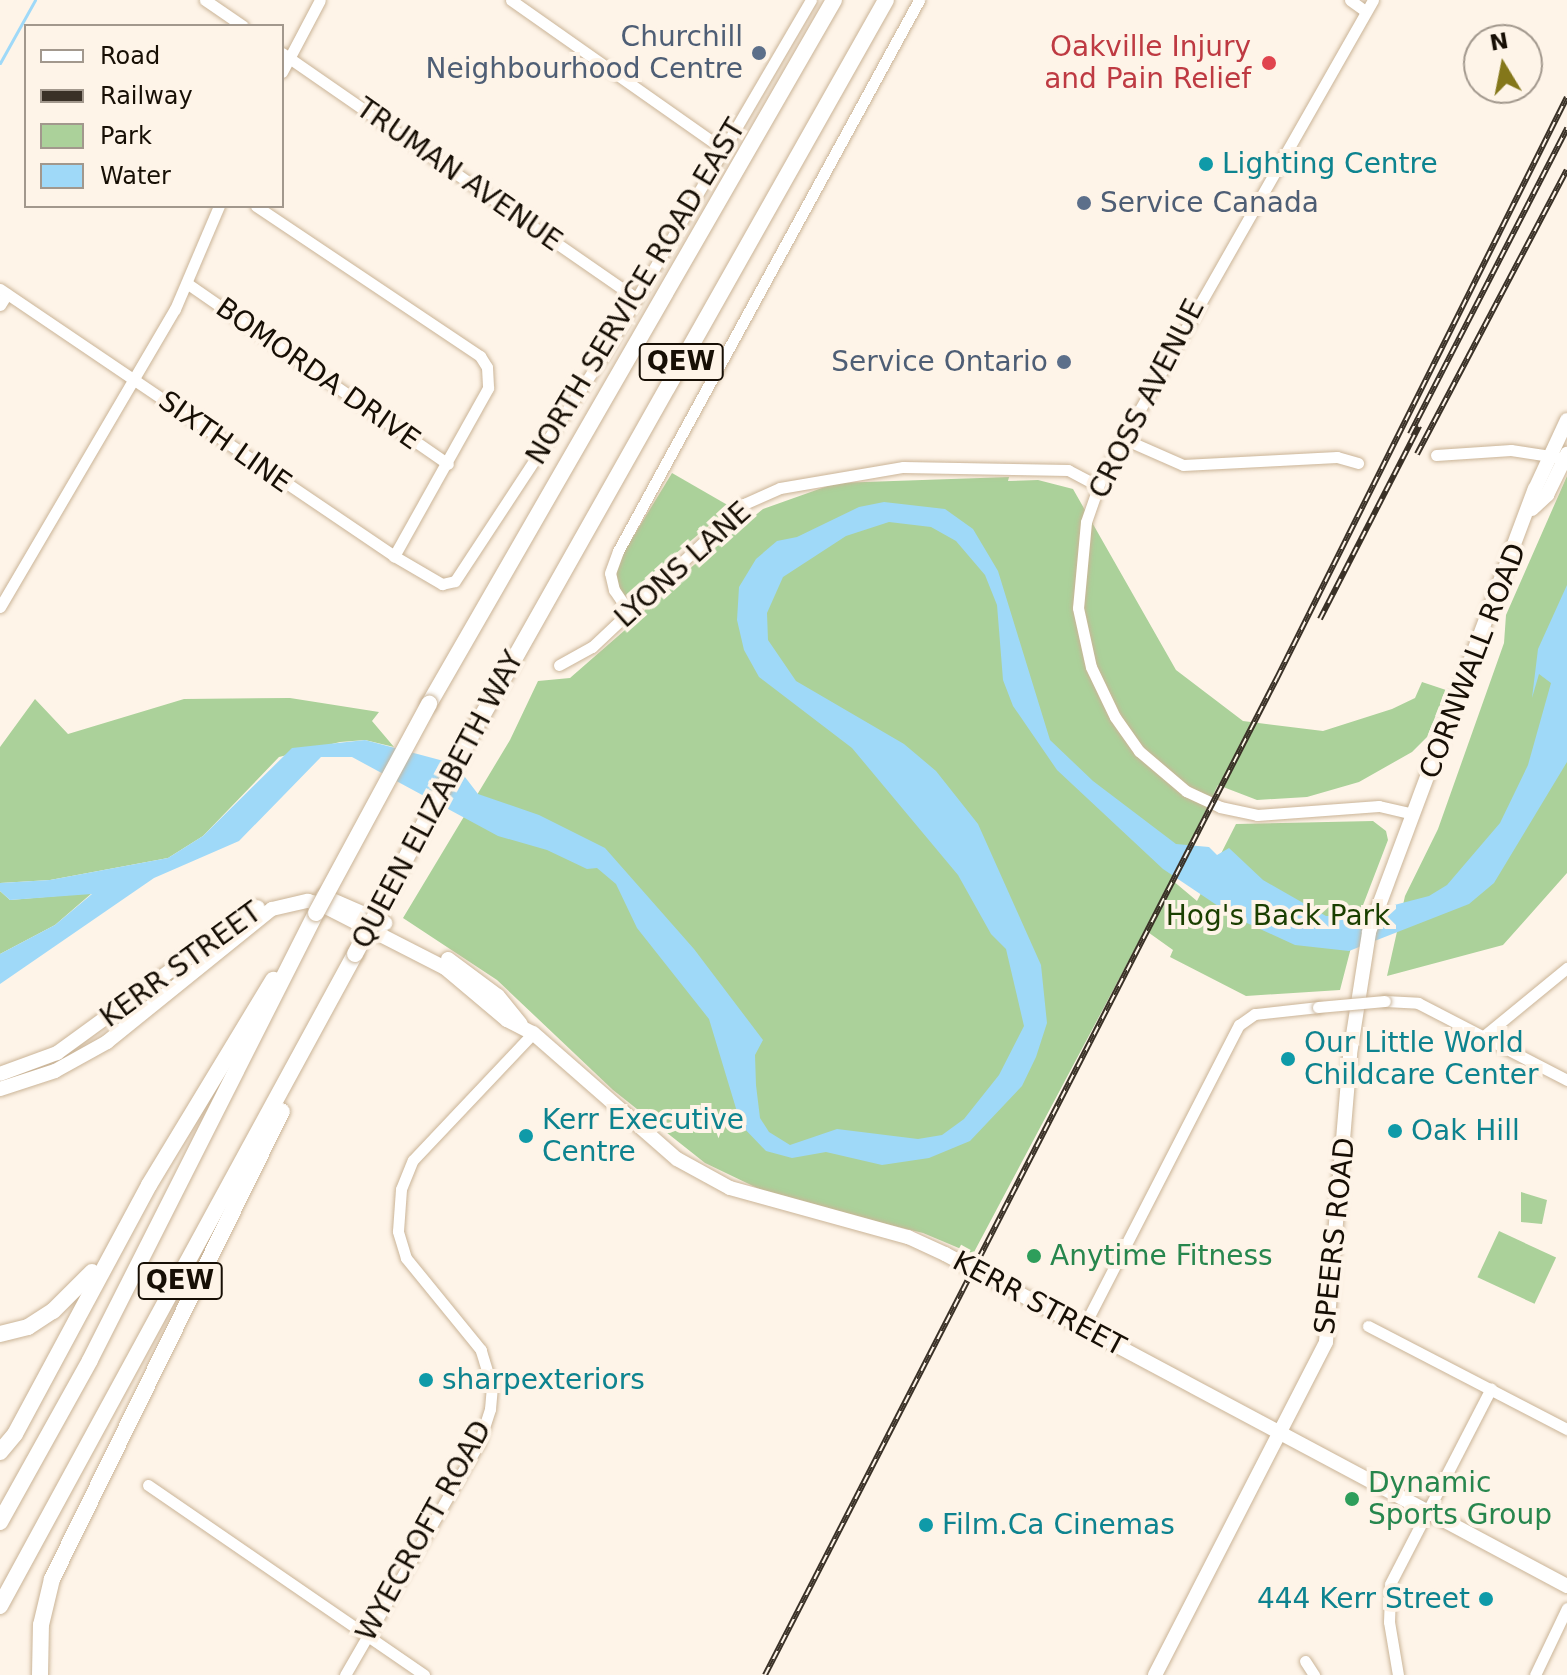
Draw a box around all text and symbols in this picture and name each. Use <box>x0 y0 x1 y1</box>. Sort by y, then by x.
place label: Churchill Neighbourhood Centre <box>426 20 743 86</box>
legend <box>24 24 284 208</box>
north arrow <box>1463 24 1543 104</box>
text: N <box>1488 28 1510 56</box>
place label: Oakville Injury and Pain Relief <box>1044 30 1251 96</box>
text: Road <box>100 42 160 70</box>
marker: Churchill Neighbourhood Centre <box>750 44 768 62</box>
marker: Oakville Injury and Pain Relief <box>1258 52 1280 74</box>
text: Railway <box>100 82 193 110</box>
street label: TRUMAN AVENUE <box>350 91 568 259</box>
street label: NORTH SERVICE ROAD EAST <box>519 113 753 471</box>
text: Park <box>100 122 152 150</box>
place label: Lighting Centre <box>1222 147 1438 181</box>
marker: Lighting Centre <box>1197 155 1215 173</box>
text: Water <box>100 162 171 190</box>
place label: Service Canada <box>1100 186 1319 220</box>
marker: Service Canada <box>1075 194 1093 212</box>
street label: BOMORDA DRIVE <box>209 291 427 457</box>
street label: CROSS AVENUE <box>1082 294 1212 504</box>
road number: QEW <box>637 340 725 384</box>
place label: Service Ontario <box>831 345 1048 379</box>
marker: Service Ontario <box>1055 353 1073 371</box>
street label: SIXTH LINE <box>152 384 298 500</box>
street label: LYONS LANE <box>608 495 758 635</box>
street label: CORNWALL ROAD <box>1413 539 1533 783</box>
street label: QUEEN ELIZABETH WAY <box>345 646 531 954</box>
street label: KERR STREET <box>94 895 268 1035</box>
park label: Hog's Back Park <box>1166 899 1390 933</box>
place label: Our Little World Childcare Center <box>1304 1026 1538 1092</box>
marker: Our Little World Childcare Center <box>1279 1050 1297 1068</box>
place label: Kerr Executive Centre <box>542 1103 744 1169</box>
place label: Oak Hill <box>1411 1114 1520 1148</box>
marker: Oak Hill <box>1386 1122 1404 1140</box>
marker: Kerr Executive Centre <box>517 1127 535 1145</box>
street label: SPEERS ROAD <box>1308 1136 1362 1336</box>
place label: Anytime Fitness <box>1050 1239 1273 1273</box>
street label: KERR STREET <box>947 1244 1131 1364</box>
marker: Anytime Fitness <box>1025 1247 1043 1265</box>
road number: QEW <box>136 1259 224 1303</box>
place label: sharpexteriors <box>442 1363 645 1397</box>
marker: sharpexteriors <box>417 1371 435 1389</box>
street label: WYECROFT ROAD <box>349 1415 499 1647</box>
place label: Dynamic Sports Group <box>1368 1466 1552 1532</box>
marker: Dynamic Sports Group <box>1343 1490 1361 1508</box>
place label: Film.Ca Cinemas <box>942 1508 1175 1542</box>
marker: Film.Ca Cinemas <box>917 1516 935 1534</box>
place label: 444 Kerr Street <box>1257 1582 1470 1616</box>
marker: 444 Kerr Street <box>1477 1590 1495 1608</box>

